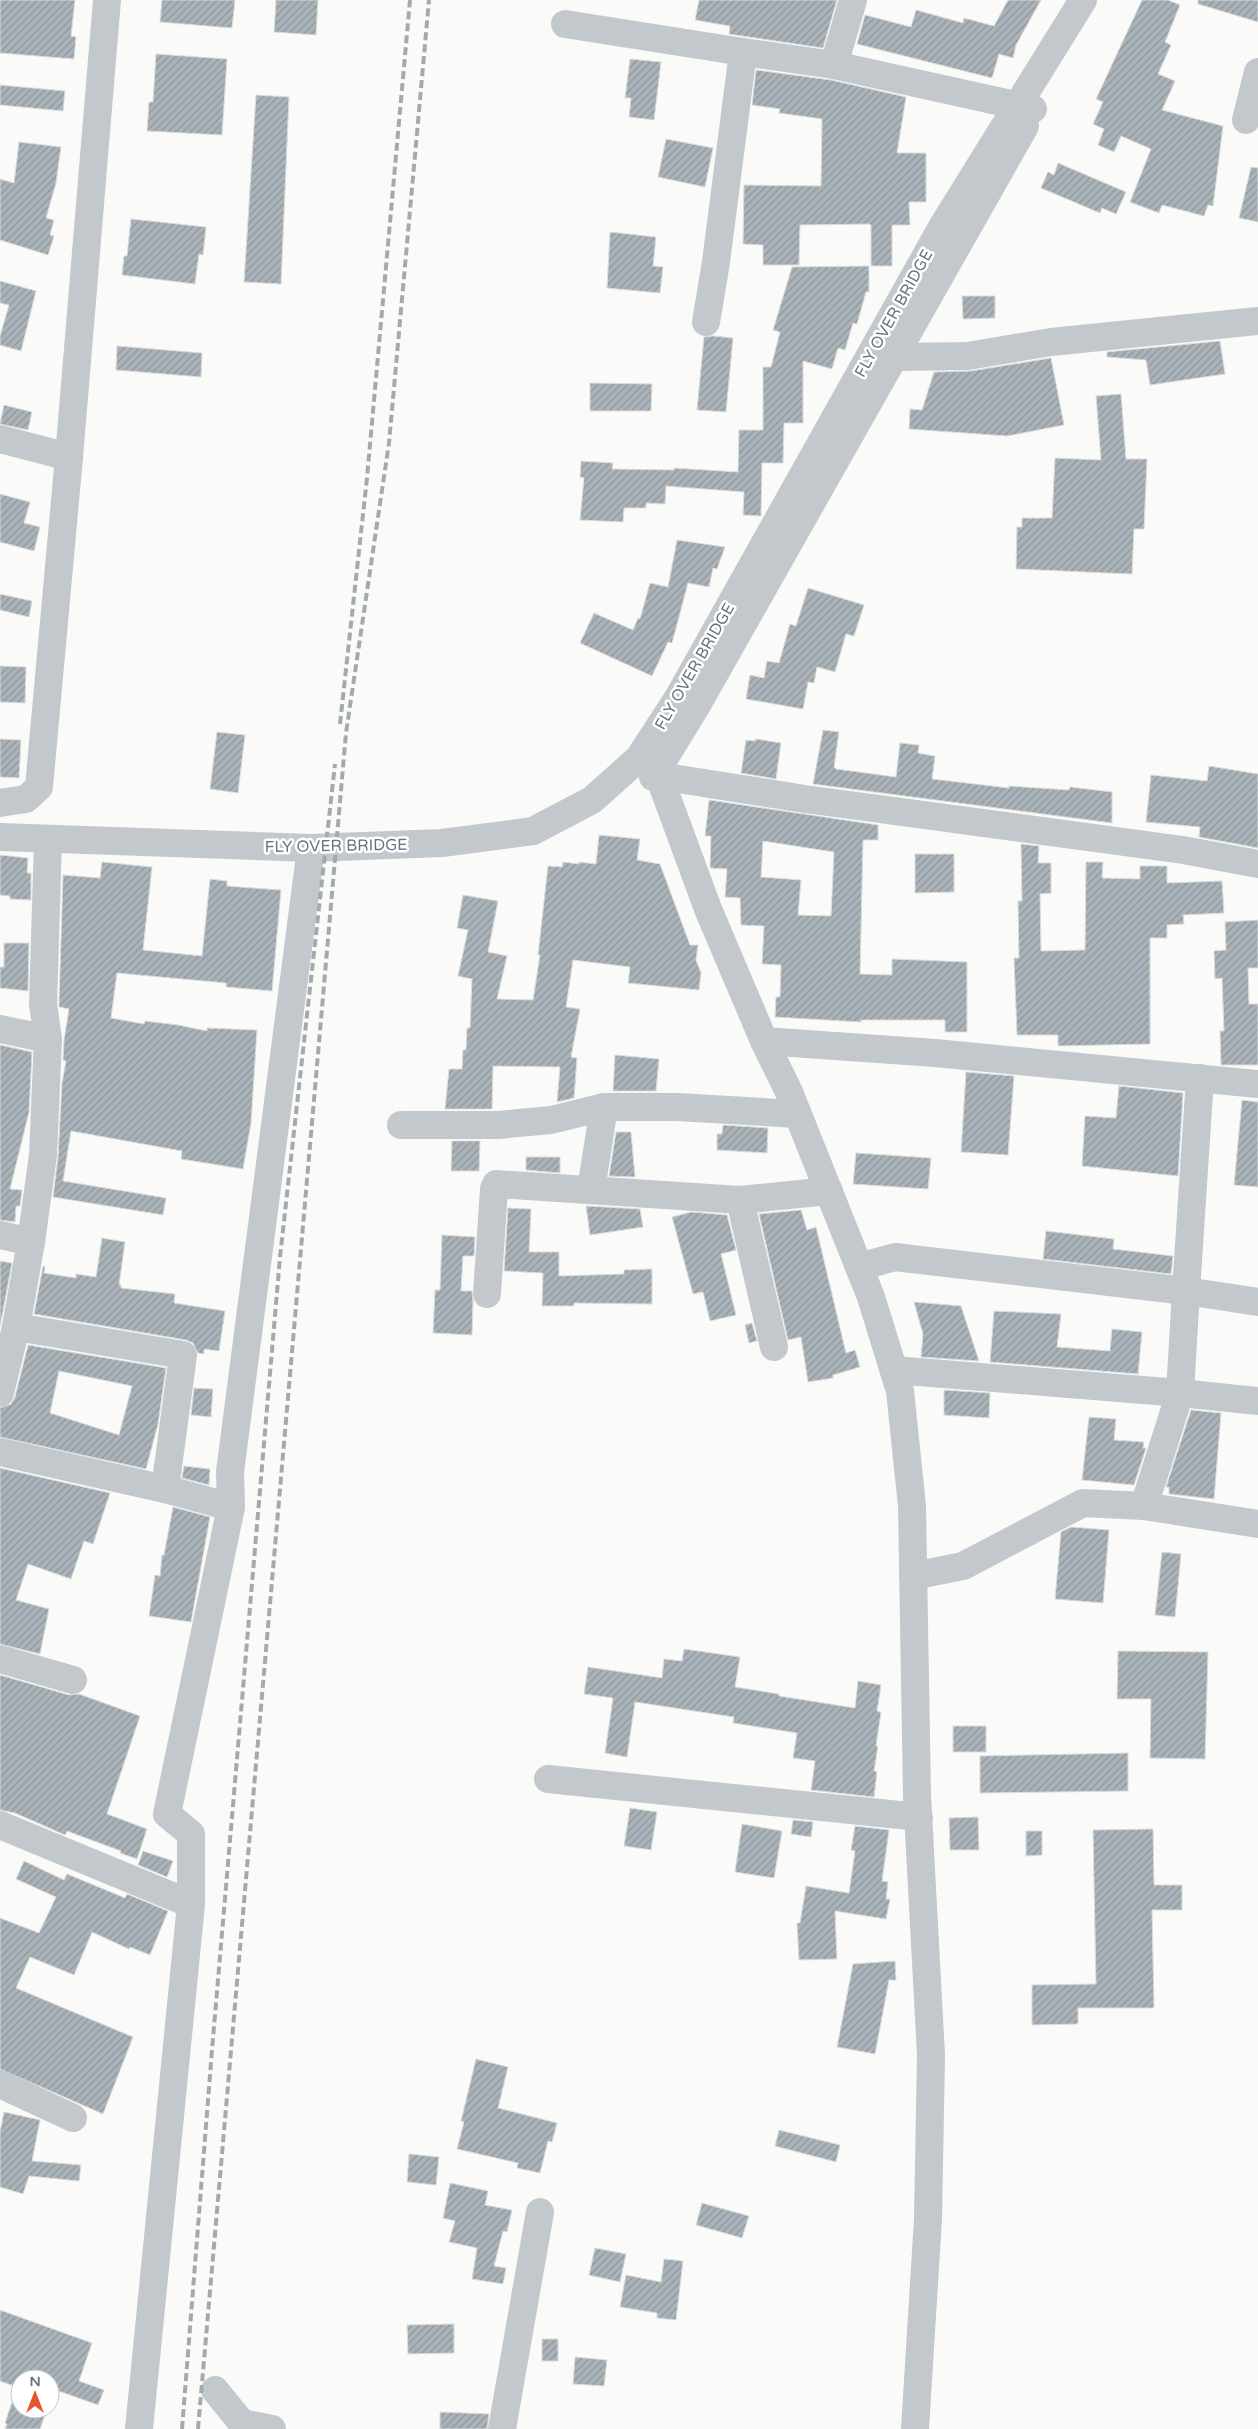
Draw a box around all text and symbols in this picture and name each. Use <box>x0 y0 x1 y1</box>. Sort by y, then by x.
street label: FLY OVER BRIDGE <box>850 246 937 381</box>
street label: FLY OVER BRIDGE <box>650 600 739 733</box>
street label: FLY OVER BRIDGE <box>264 835 408 857</box>
north arrow <box>10 2369 60 2419</box>
text: N <box>29 2373 41 2390</box>

